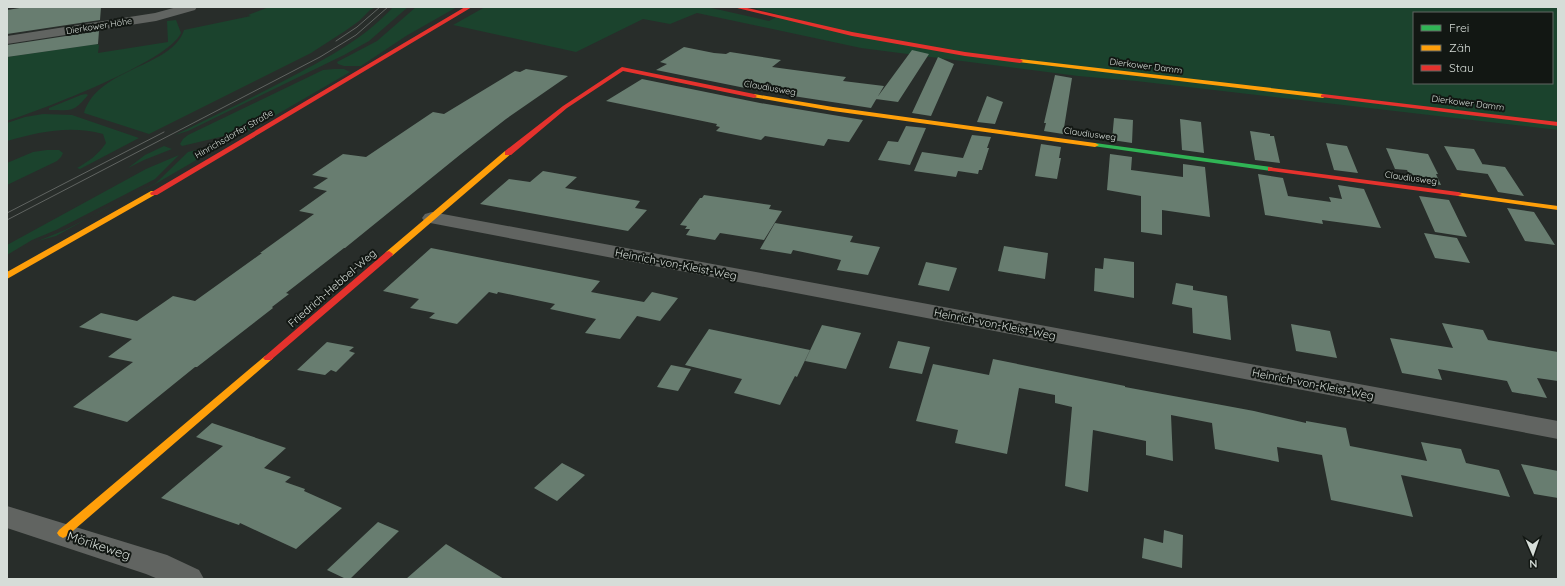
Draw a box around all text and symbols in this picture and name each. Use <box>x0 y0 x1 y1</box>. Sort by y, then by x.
legend <box>1413 12 1553 84</box>
street label: Dierkower Höhe <box>65 15 133 36</box>
text: Frei <box>1449 20 1469 35</box>
text: Zäh <box>1449 40 1471 55</box>
street label: Dierkower Damm <box>1109 56 1183 75</box>
text: Stau <box>1449 60 1474 75</box>
street label: Claudiusweg <box>743 78 797 97</box>
street label: Dierkower Damm <box>1431 93 1505 112</box>
street label: Hinrichsdorfer Straße <box>193 107 275 161</box>
street label: Claudiusweg <box>1063 124 1117 143</box>
street label: Claudiusweg <box>1384 168 1438 187</box>
street label: Heinrich-von-Kleist-Weg <box>614 245 738 283</box>
street label: Friedrich-Hebbel-Weg <box>285 246 379 330</box>
street label: Heinrich-von-Kleist-Weg <box>933 305 1057 343</box>
street label: Heinrich-von-Kleist-Weg <box>1251 365 1375 403</box>
street label: Mörikeweg <box>65 527 133 563</box>
north arrow <box>1513 534 1553 574</box>
text: N <box>1529 557 1538 571</box>

